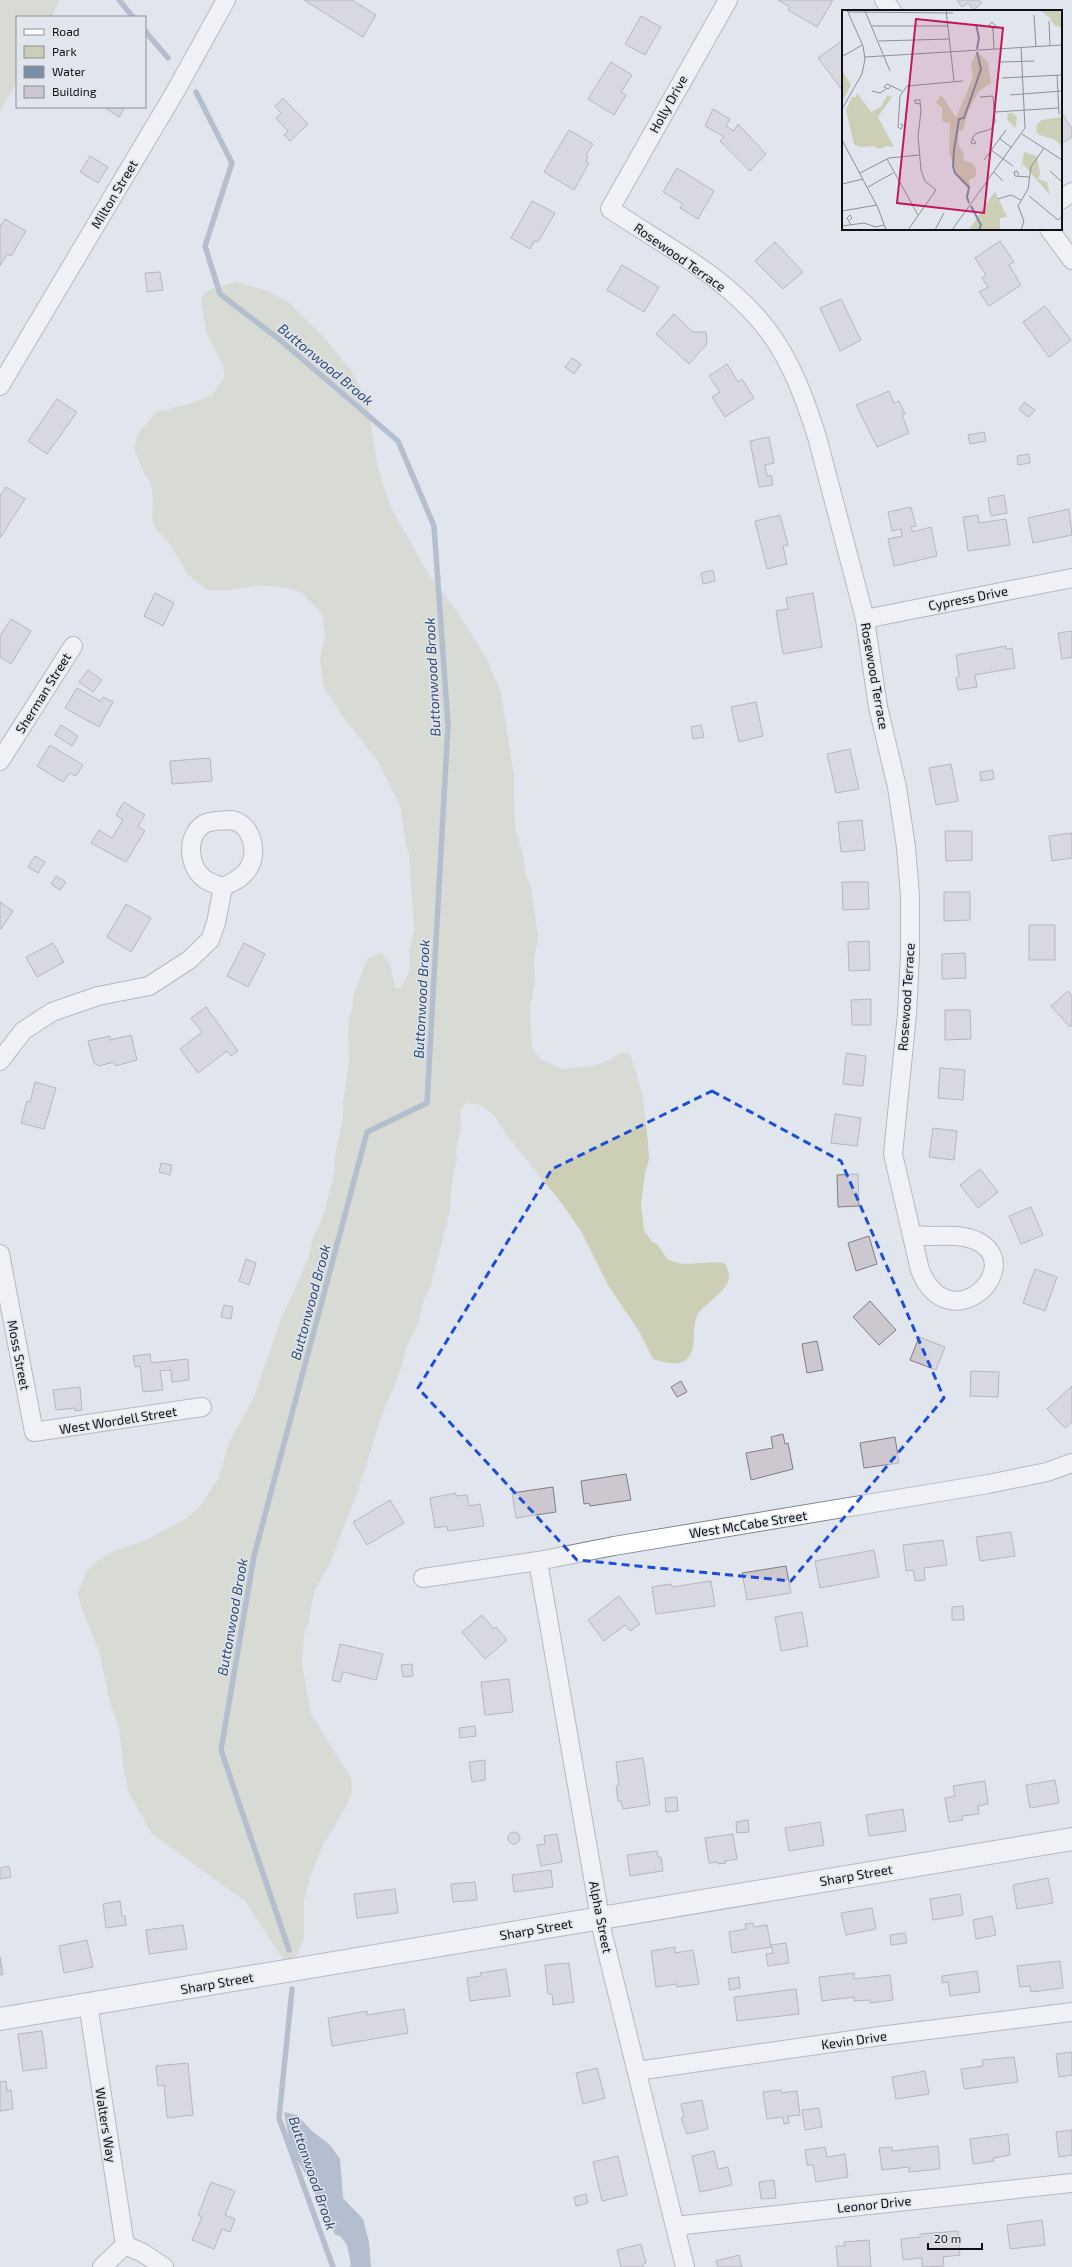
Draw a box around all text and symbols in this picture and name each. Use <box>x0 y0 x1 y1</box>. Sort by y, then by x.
inset map <box>842 10 1062 230</box>
legend <box>16 16 146 108</box>
text: Road <box>52 24 80 38</box>
text: Park <box>52 44 77 58</box>
text: Water <box>52 64 86 78</box>
street label: Holly Drive <box>646 72 690 136</box>
text: Building <box>52 84 97 98</box>
street label: Milton Street <box>87 157 141 231</box>
street label: Rosewood Terrace <box>631 219 729 295</box>
water label: Buttonwood Brook <box>275 319 377 409</box>
street label: Cypress Drive <box>927 582 1009 614</box>
water label: Buttonwood Brook <box>420 617 444 737</box>
street label: Rosewood Terrace <box>858 621 892 731</box>
street label: Sherman Street <box>12 650 74 736</box>
water label: Buttonwood Brook <box>409 939 433 1059</box>
street label: Rosewood Terrace <box>894 942 918 1052</box>
water label: Buttonwood Brook <box>286 1242 334 1362</box>
street label: Moss Street <box>4 1319 34 1391</box>
street label: West Wordell Street <box>58 1403 178 1437</box>
street label: West McCabe Street <box>688 1507 808 1541</box>
water label: Buttonwood Brook <box>213 1557 251 1677</box>
street label: Sharp Street <box>818 1861 894 1889</box>
street label: Alpha Street <box>586 1880 616 1955</box>
street label: Sharp Street <box>498 1915 574 1943</box>
street label: Sharp Street <box>179 1969 255 1997</box>
street label: Kevin Drive <box>820 2027 888 2053</box>
street label: Walters Way <box>92 2086 120 2164</box>
water label: Buttonwood Brook <box>286 2114 340 2232</box>
street label: Leonor Drive <box>836 2192 912 2216</box>
scale bar <box>928 2225 982 2251</box>
text: 20 m <box>934 2231 961 2245</box>

